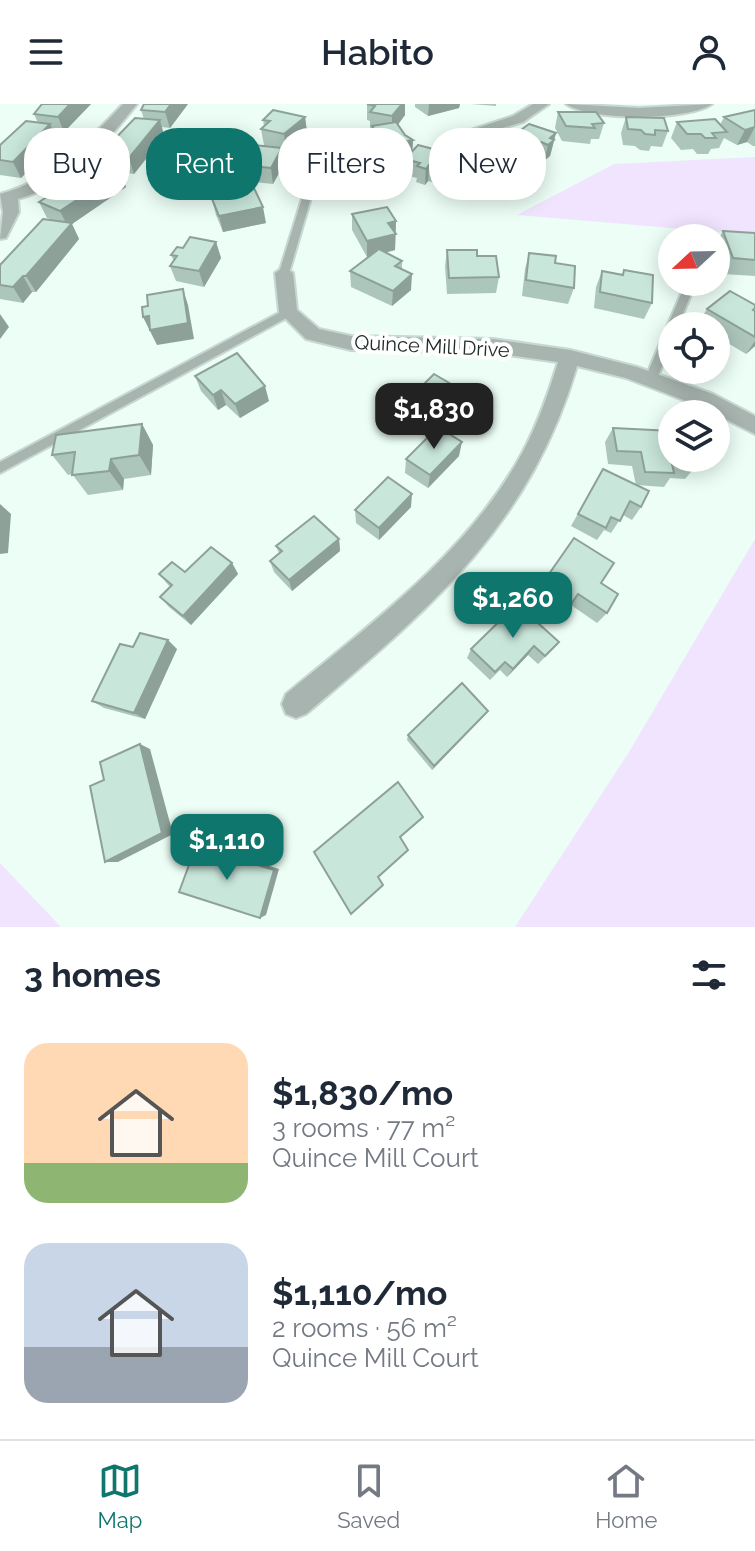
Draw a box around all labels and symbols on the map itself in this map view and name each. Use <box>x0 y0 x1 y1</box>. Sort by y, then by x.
north arrow <box>658 224 730 296</box>
street label: Quince Mill Drive <box>354 330 511 362</box>
pin: $1,830 <box>369 383 499 451</box>
pin: $1,260 <box>448 572 578 640</box>
pin: $1,110 <box>162 814 292 882</box>

